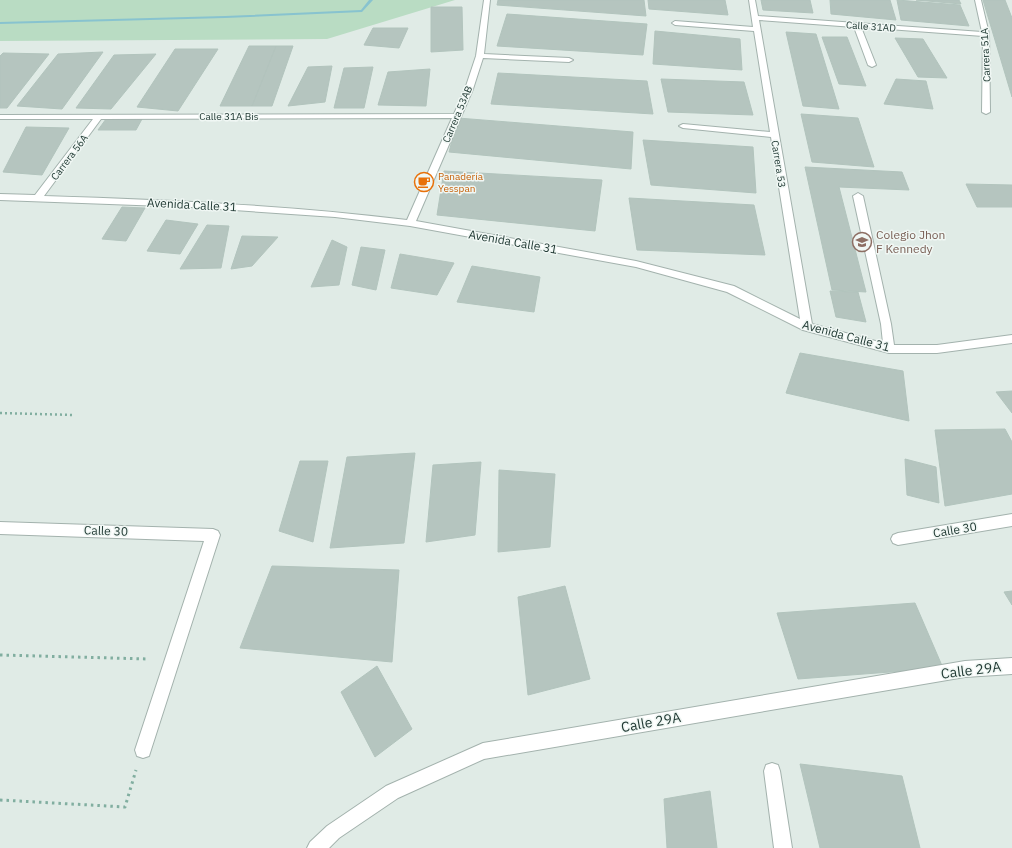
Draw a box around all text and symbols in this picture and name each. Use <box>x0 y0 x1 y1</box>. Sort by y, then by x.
street label: Calle 31AD <box>846 18 897 35</box>
street label: Carrera 51A <box>978 27 993 82</box>
street label: Carrera 53AB <box>440 84 475 145</box>
street label: Calle 31A Bis <box>199 110 259 123</box>
street label: Carrera 56A <box>48 131 91 183</box>
street label: Carrera 53 <box>768 140 789 189</box>
place label: Panadería Yesspan <box>438 170 484 195</box>
cafe icon: Panadería Yesspan <box>413 171 435 193</box>
street label: Avenida Calle 31 <box>147 195 237 214</box>
street label: Avenida Calle 31 <box>467 226 559 257</box>
place label: Colegio Jhon F Kennedy <box>876 227 945 256</box>
school or university icon: Colegio Jhon F Kennedy <box>851 231 873 253</box>
street label: Avenida Calle 31 <box>801 317 892 354</box>
street label: Calle 30 <box>932 519 978 540</box>
street label: Calle 30 <box>84 522 128 539</box>
street label: Calle 29A <box>940 657 1002 683</box>
street label: Calle 29A <box>620 708 682 736</box>

